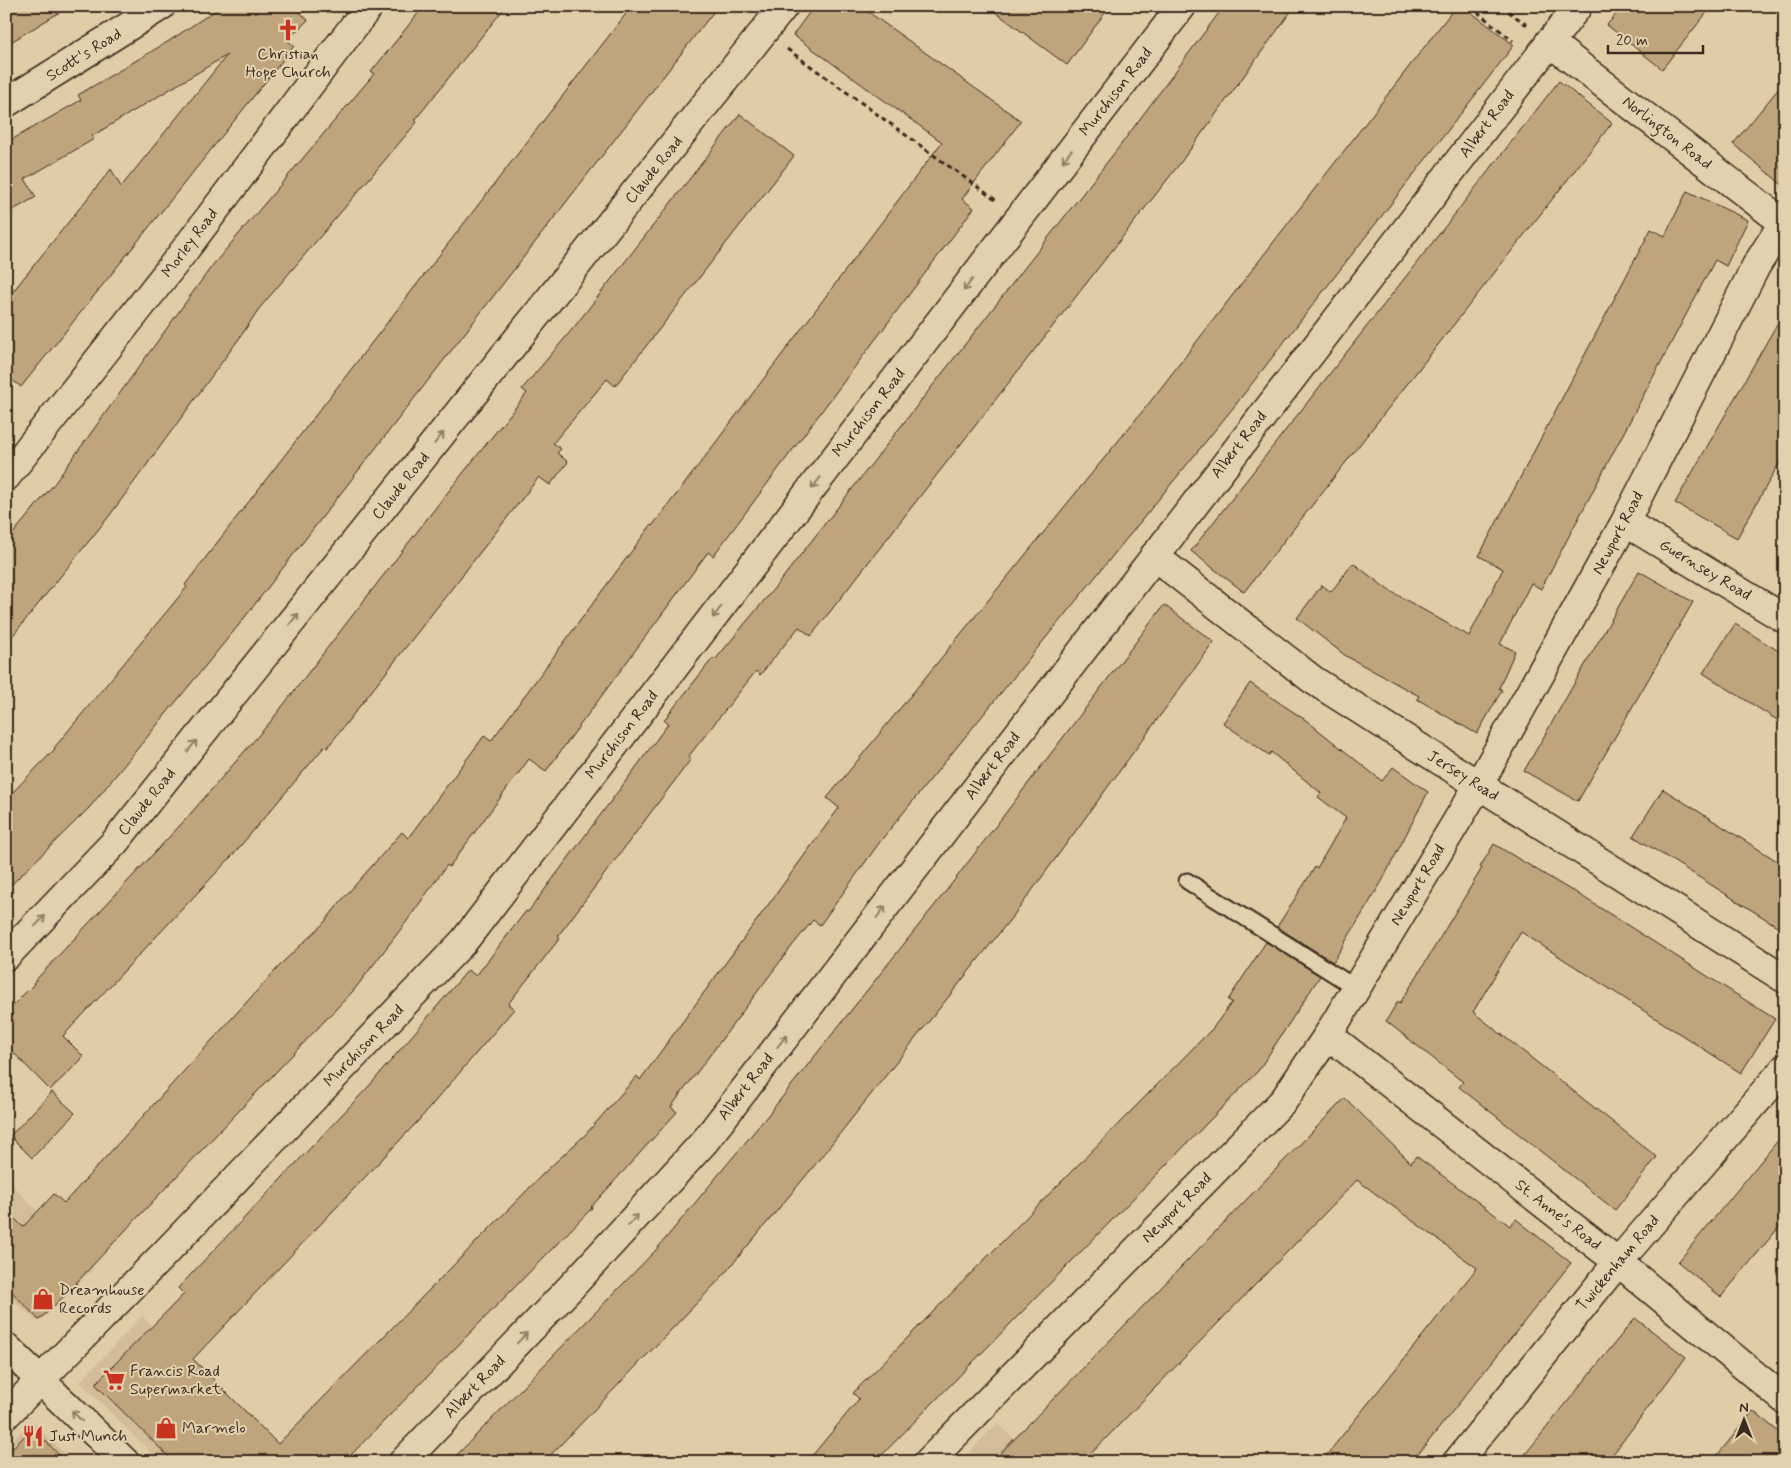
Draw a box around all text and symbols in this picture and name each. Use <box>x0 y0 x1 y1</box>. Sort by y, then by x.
church icon: Christian Hope Church <box>275 17 301 43</box>
scale bar <box>1608 22 1704 54</box>
street label: Scott's Road <box>42 24 126 86</box>
text: 20 m <box>1616 31 1648 51</box>
street label: Murchison Road <box>1075 43 1157 141</box>
place label: Christian Hope Church <box>245 44 331 83</box>
street label: Albert Road <box>1455 86 1519 162</box>
street label: Norlington Road <box>1617 91 1716 175</box>
street label: Claude Road <box>620 132 688 208</box>
one-way arrow <box>1062 149 1072 163</box>
street label: Morley Road <box>157 204 223 282</box>
one-way arrow <box>963 278 974 291</box>
street label: Murchison Road <box>828 364 910 462</box>
street label: Albert Road <box>1206 407 1272 483</box>
one-way arrow <box>434 431 445 444</box>
street label: Claude Road <box>367 448 435 524</box>
one-way arrow <box>810 476 821 489</box>
street label: Newport Road <box>1587 488 1649 578</box>
street label: Guernsey Road <box>1655 534 1755 606</box>
one-way arrow <box>711 605 722 618</box>
one-way arrow <box>289 613 300 626</box>
street label: Murchison Road <box>581 686 663 784</box>
street label: Albert Road <box>961 728 1025 804</box>
one-way arrow <box>187 740 198 753</box>
street label: Jersey Road <box>1423 746 1503 806</box>
street label: Claude Road <box>113 764 181 840</box>
street label: Newport Road <box>1385 840 1451 930</box>
one-way arrow <box>875 906 886 919</box>
one-way arrow <box>34 915 46 927</box>
street label: Murchison Road <box>319 1000 409 1092</box>
one-way arrow <box>776 1035 787 1048</box>
street label: Albert Road <box>713 1049 779 1125</box>
street label: Newport Road <box>1137 1168 1217 1248</box>
street label: St. Anne's Road <box>1511 1175 1605 1255</box>
street label: Twickenham Road <box>1571 1210 1665 1316</box>
one-way arrow <box>627 1213 639 1226</box>
place label: Dreamhouse Records <box>59 1280 145 1319</box>
shop icon: Dreamhouse Records <box>30 1286 56 1312</box>
one-way arrow <box>516 1332 528 1345</box>
street label: Albert Road <box>440 1351 510 1423</box>
place label: Francis Road Supermarket <box>130 1361 222 1400</box>
supermarket icon: Francis Road Supermarket <box>101 1367 127 1393</box>
north arrow <box>1718 1396 1768 1446</box>
text: N <box>1739 1399 1749 1417</box>
one-way arrow <box>71 1410 83 1422</box>
shop icon: Marmelo <box>153 1415 179 1441</box>
place label: Marmelo <box>182 1418 246 1439</box>
restaurant icon: Just Munch <box>20 1423 46 1449</box>
place label: Just Munch <box>49 1426 127 1447</box>

